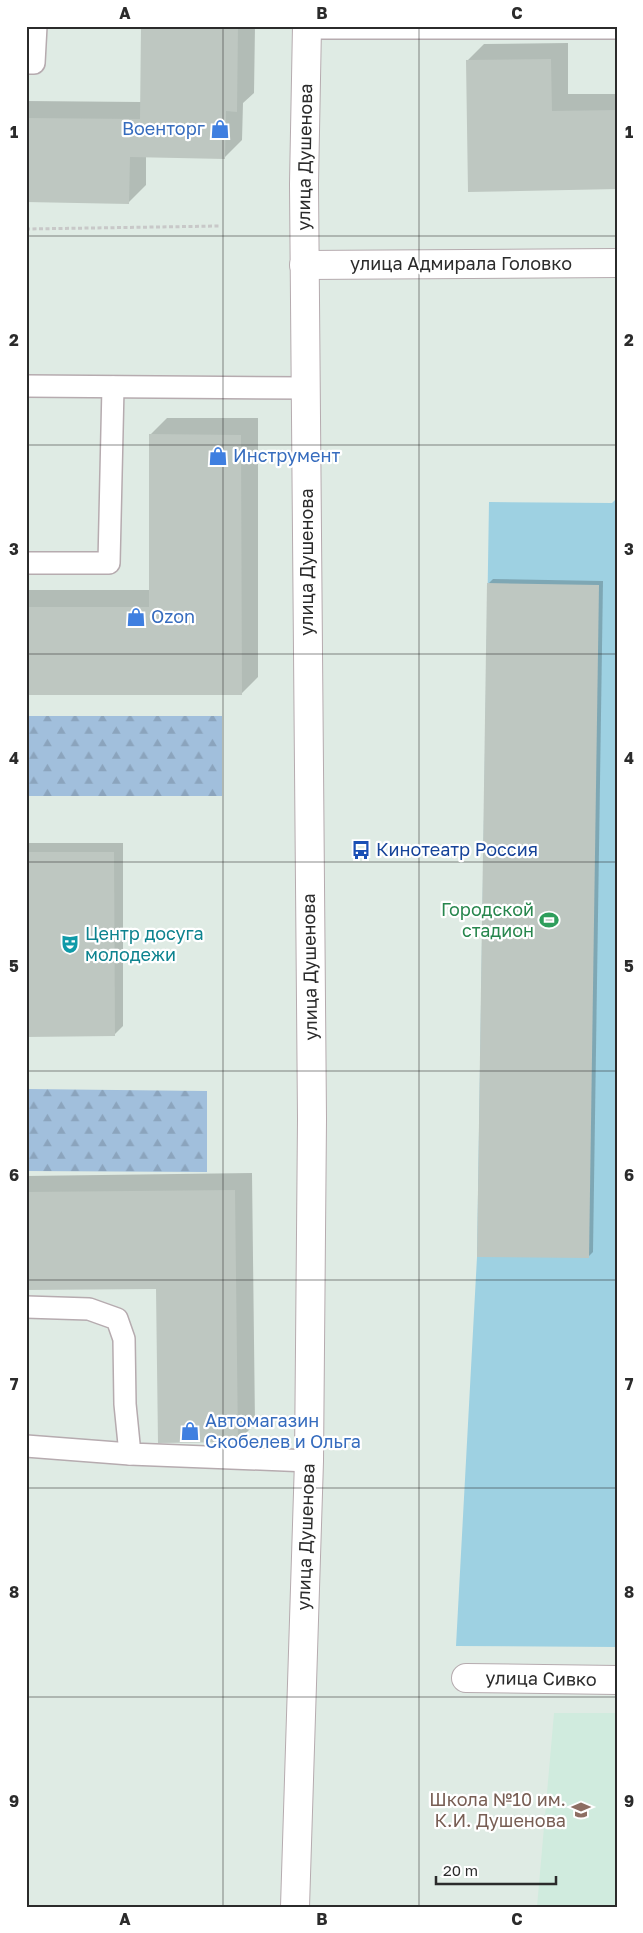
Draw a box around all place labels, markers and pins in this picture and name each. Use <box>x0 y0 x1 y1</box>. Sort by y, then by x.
place label: Военторг <box>122 117 205 139</box>
shop icon: Военторг <box>209 118 231 140</box>
place label: Инструмент <box>233 444 340 466</box>
shop icon: Инструмент <box>207 445 229 467</box>
place label: Ozon <box>151 605 195 627</box>
shop icon: Ozon <box>125 606 147 628</box>
place label: Кинотеатр Россия <box>376 838 538 860</box>
bus stop icon: Кинотеатр Россия <box>350 839 372 861</box>
place label: Городской стадион <box>441 898 534 941</box>
sports icon: Городской стадион <box>538 909 560 931</box>
place label: Центр досуга молодежи <box>85 922 204 965</box>
theatre icon: Центр досуга молодежи <box>59 933 81 955</box>
place label: Автомагазин Скобелев и Ольга <box>205 1409 361 1452</box>
shop icon: Автомагазин Скобелев и Ольга <box>179 1420 201 1442</box>
place label: Школа №10 им. К.И. Душенова <box>429 1788 566 1831</box>
school or university icon: Школа №10 им. К.И. Душенова <box>570 1799 592 1821</box>

